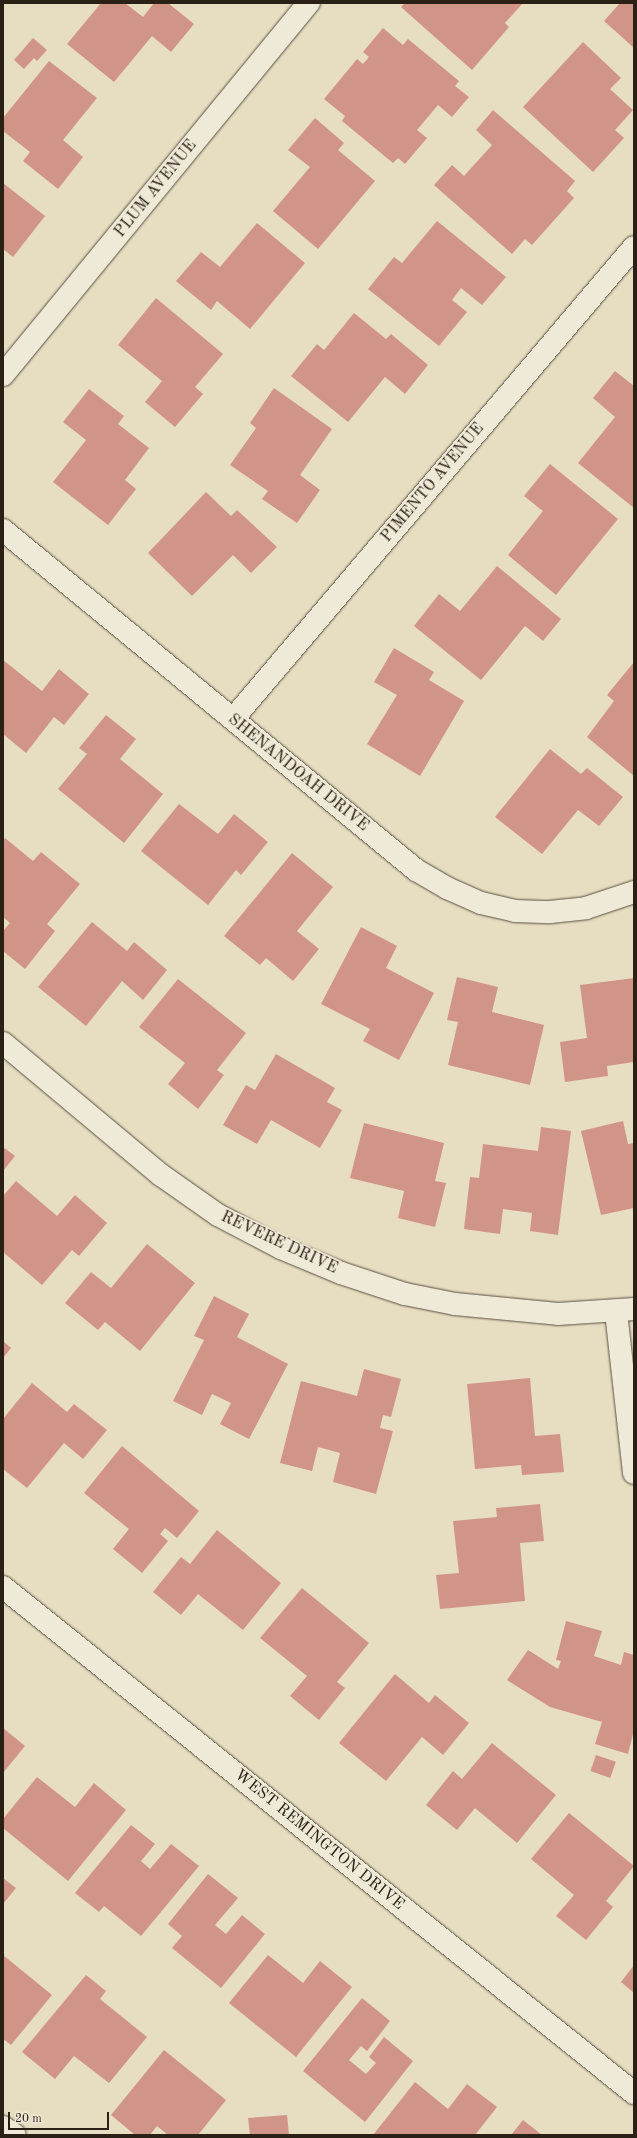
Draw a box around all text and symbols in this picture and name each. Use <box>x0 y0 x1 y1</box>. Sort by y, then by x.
street label: PLUM AVENUE <box>111 136 201 242</box>
street label: PIMENTO AVENUE <box>377 419 489 547</box>
street label: SHENANDOAH DRIVE <box>224 710 372 836</box>
street label: REVERE DRIVE <box>218 1208 340 1278</box>
street label: WEST REMINGTON DRIVE <box>230 1765 408 1915</box>
scale bar <box>10 2104 111 2130</box>
text: 20 m <box>15 2113 42 2125</box>

